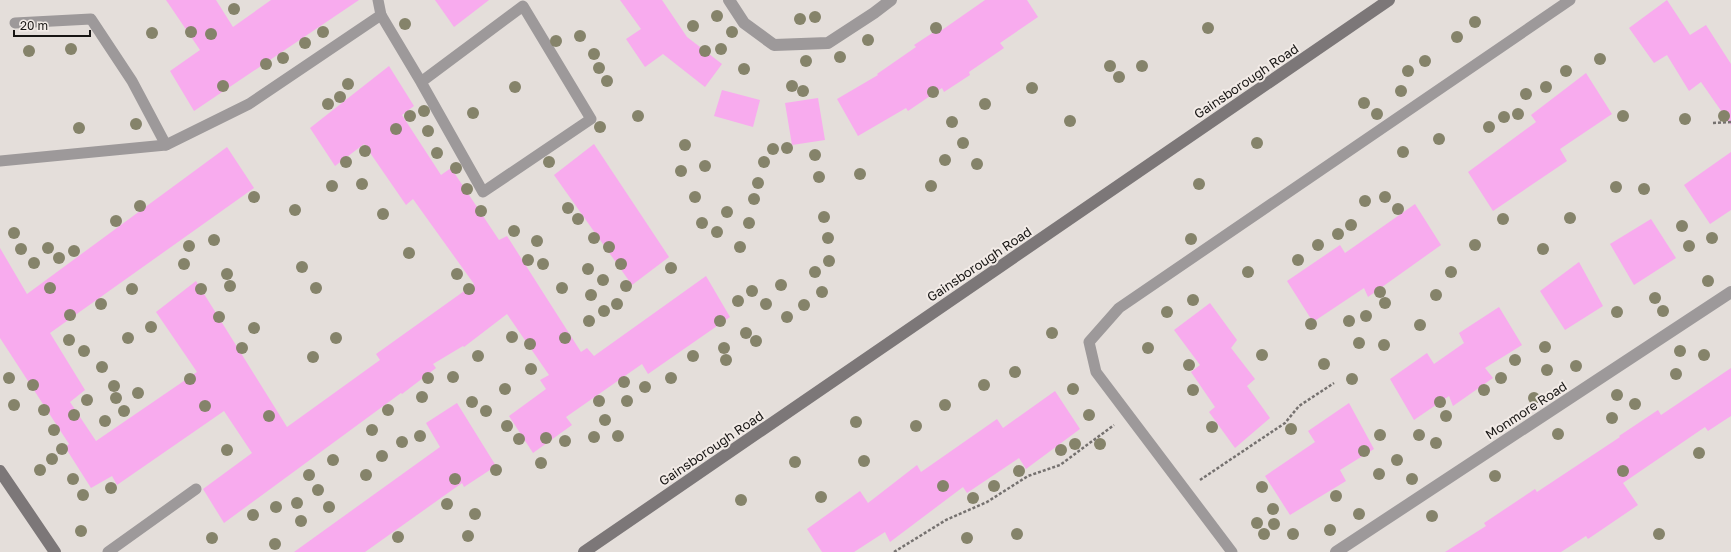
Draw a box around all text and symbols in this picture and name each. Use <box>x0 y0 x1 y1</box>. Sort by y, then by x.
scale bar <box>14 12 90 38</box>
text: 20 m <box>20 18 48 33</box>
street label: Gainsborough Road <box>1191 40 1301 122</box>
street label: Gainsborough Road <box>924 223 1034 305</box>
street label: Monmore Road <box>1482 378 1570 442</box>
street label: Gainsborough Road <box>656 407 766 489</box>

